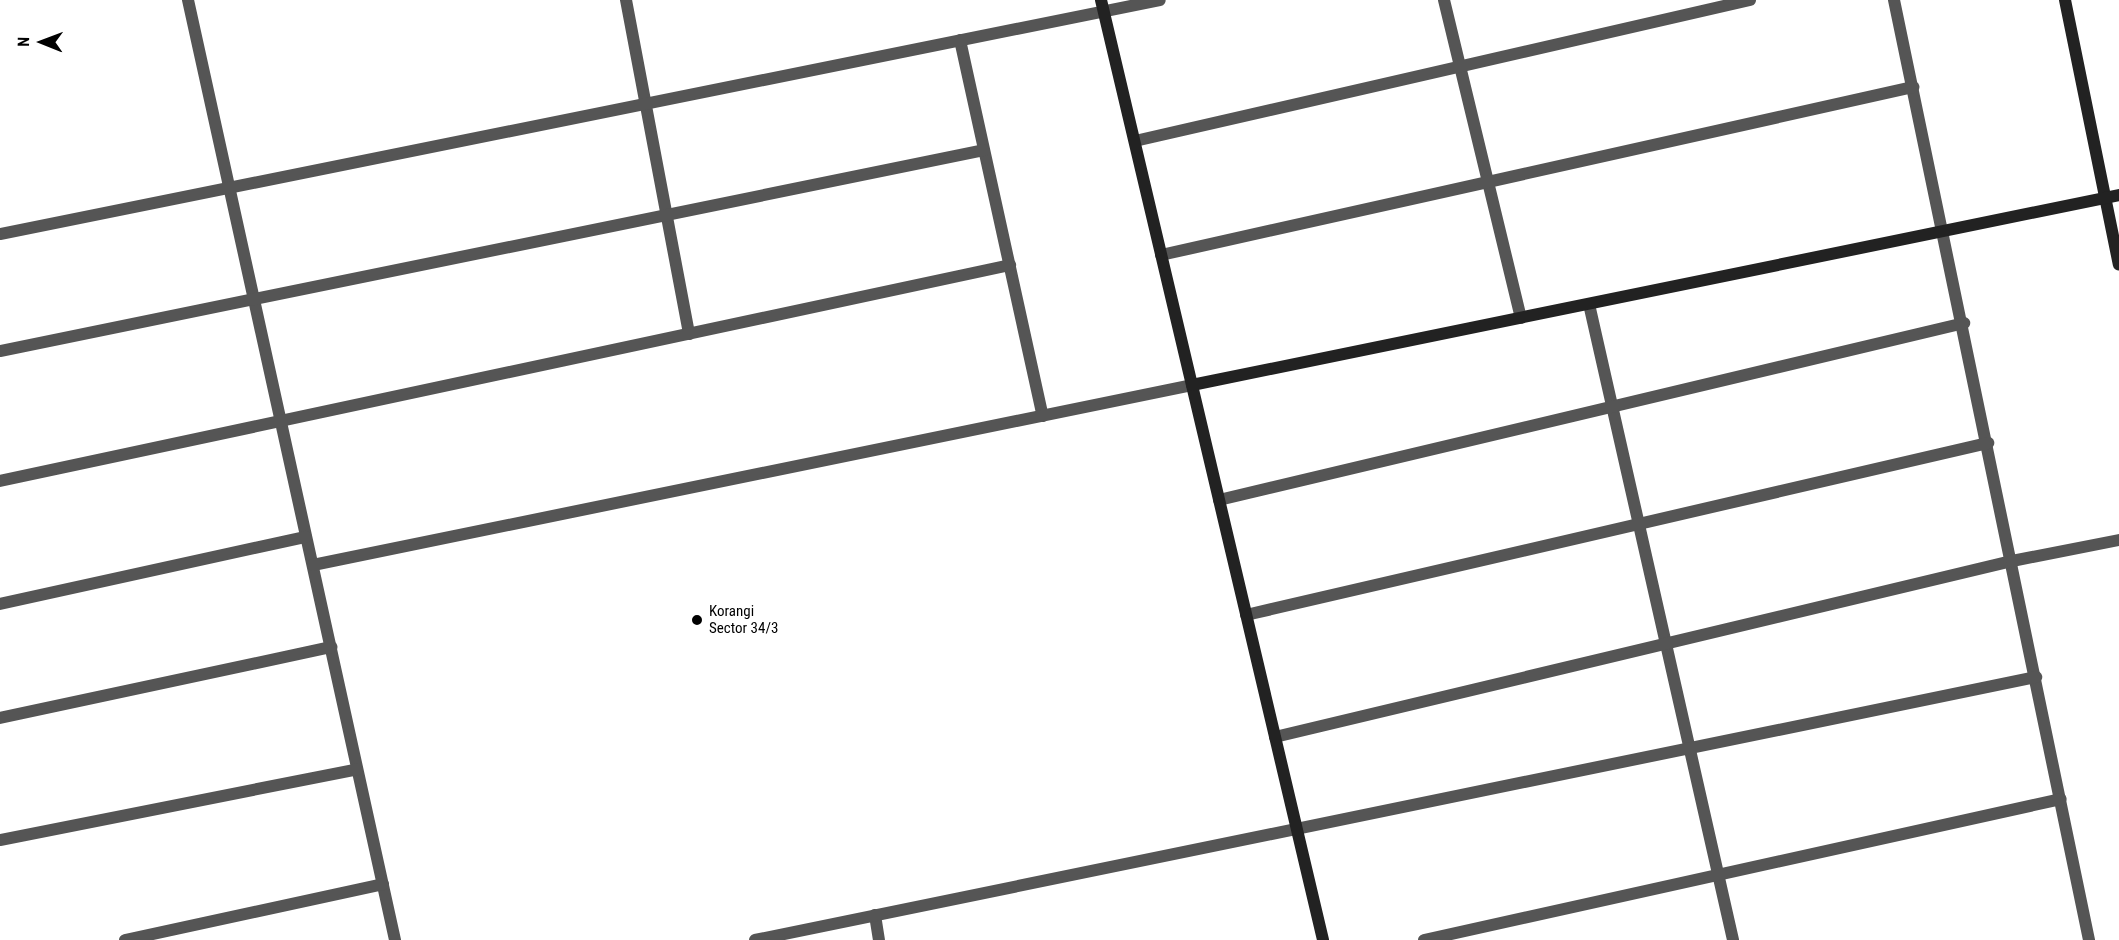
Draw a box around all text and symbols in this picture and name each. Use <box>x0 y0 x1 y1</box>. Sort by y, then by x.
north arrow <box>12 12 72 72</box>
text: N <box>14 37 33 47</box>
place label: Korangi Sector 34/3 <box>709 602 778 637</box>
marker: Korangi Sector 34/3 <box>690 613 704 627</box>

